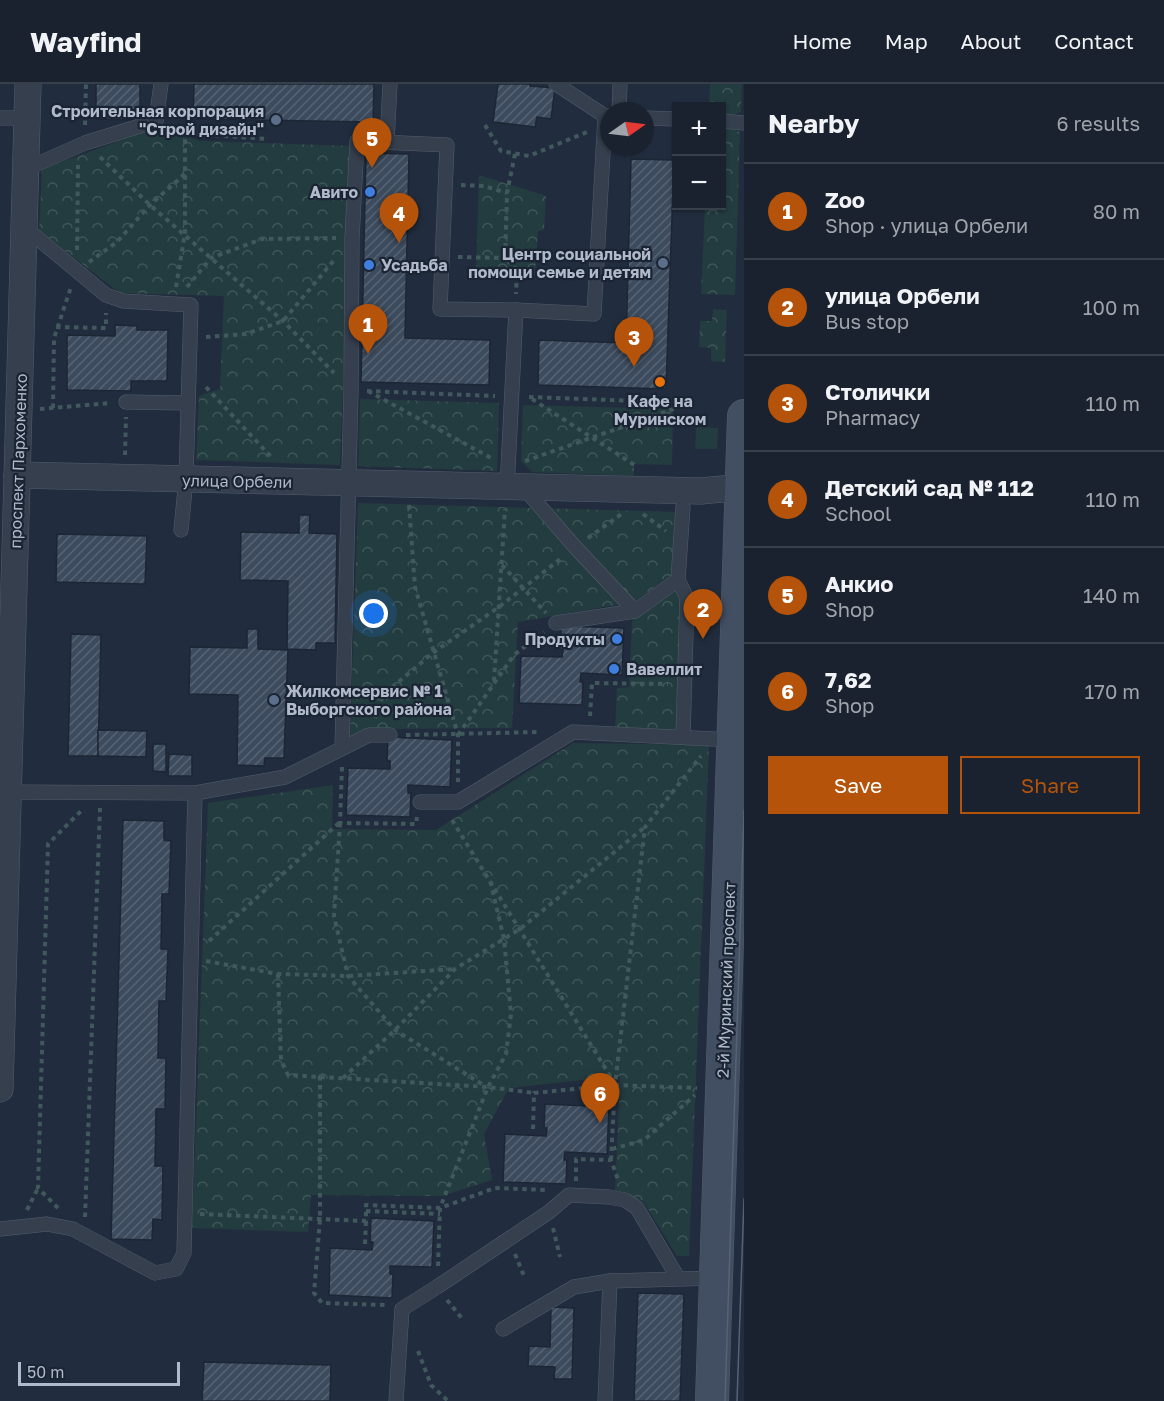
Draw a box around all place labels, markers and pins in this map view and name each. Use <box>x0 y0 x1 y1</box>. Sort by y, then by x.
place label: Строительная корпорация "Строй дизайн" <box>51 101 264 139</box>
marker: Строительная корпорация "Строй дизайн" <box>269 113 283 127</box>
pin: 5 <box>352 118 392 168</box>
place label: Авито <box>310 182 358 202</box>
marker: Авито <box>363 185 377 199</box>
pin: 4 <box>380 194 418 243</box>
place label: Центр социальной помощи семье и детям <box>468 244 651 282</box>
place label: Усадьба <box>381 255 447 275</box>
marker: Центр социальной помощи семье и детям <box>656 256 670 270</box>
marker: Усадьба <box>362 258 376 272</box>
pin: 1 <box>348 304 388 354</box>
pin: 3 <box>614 318 654 367</box>
marker: Кафе на Муринском <box>653 375 667 389</box>
place label: Кафе на Муринском <box>614 391 706 429</box>
pin: 2 <box>684 590 722 639</box>
place label: Продукты <box>525 629 605 649</box>
marker: Продукты <box>610 632 624 646</box>
place label: Вавеллит <box>626 659 702 679</box>
marker: Вавеллит <box>607 662 621 676</box>
place label: Жилкомсервис № 1 Выборгского района <box>286 681 452 719</box>
marker: Жилкомсервис № 1 Выборгского района <box>267 693 281 707</box>
pin: 6 <box>580 1074 620 1123</box>

